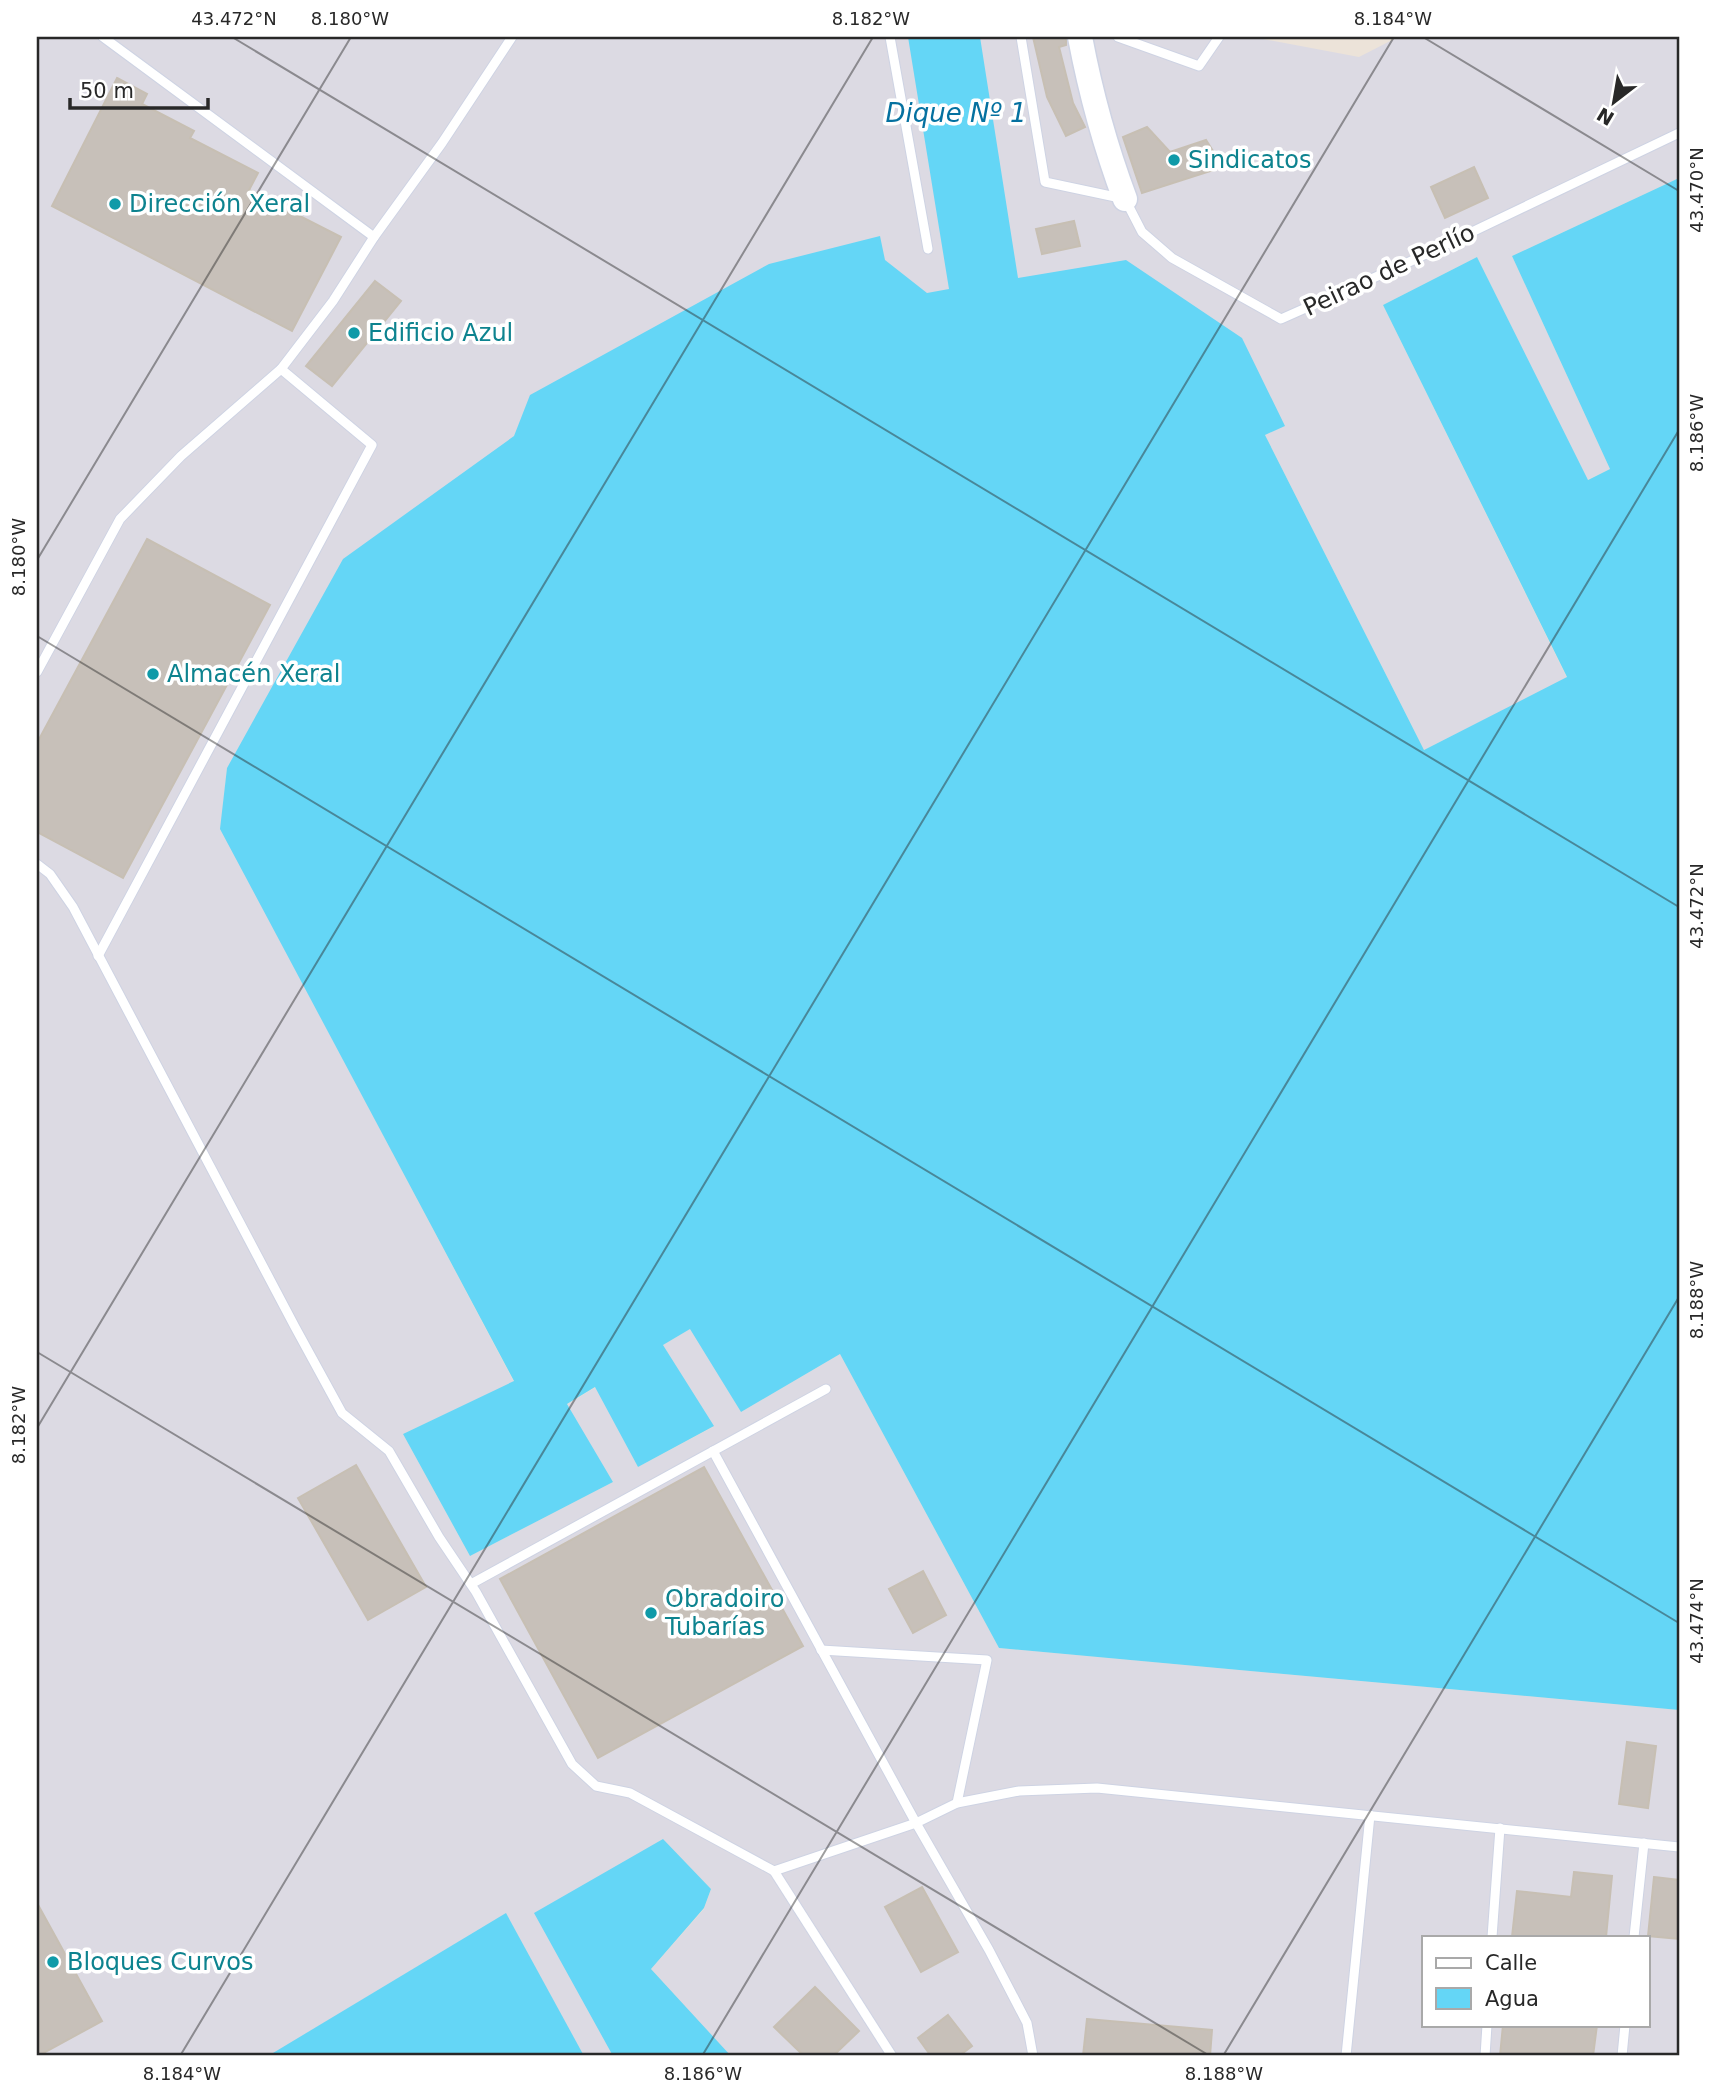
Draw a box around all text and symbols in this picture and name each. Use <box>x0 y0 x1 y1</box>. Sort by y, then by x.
text: 43.472°N <box>191 8 277 29</box>
text: 8.180°W <box>311 8 389 29</box>
text: 8.182°W <box>832 8 910 29</box>
text: 8.184°W <box>1354 8 1432 29</box>
scale bar <box>70 66 208 110</box>
north arrow <box>1580 66 1650 136</box>
text: 50 m <box>80 79 134 103</box>
water label: Dique Nº 1 <box>886 98 1027 128</box>
text: N <box>1593 103 1618 130</box>
place label: Sindicatos <box>1188 146 1312 174</box>
text: 43.470°N <box>1686 147 1707 233</box>
marker: Sindicatos <box>1166 152 1182 168</box>
place label: Dirección Xeral <box>129 190 310 218</box>
marker: Dirección Xeral <box>107 196 123 212</box>
street label: Peirao de Perlío <box>1299 218 1479 322</box>
place label: Edificio Azul <box>368 319 513 347</box>
marker: Edificio Azul <box>346 325 362 341</box>
text: 8.186°W <box>1686 394 1707 472</box>
text: 8.180°W <box>8 518 29 596</box>
place label: Almacén Xeral <box>167 660 340 688</box>
marker: Almacén Xeral <box>145 666 161 682</box>
text: 43.472°N <box>1686 863 1707 949</box>
text: 8.188°W <box>1686 1261 1707 1339</box>
text: 8.182°W <box>8 1386 29 1464</box>
text: 43.474°N <box>1686 1578 1707 1664</box>
place label: Obradoiro Tubarías <box>664 1585 784 1641</box>
marker: Obradoiro Tubarías <box>643 1605 659 1621</box>
legend <box>1422 1936 1650 2026</box>
place label: Bloques Curvos <box>67 1948 253 1976</box>
text: Calle <box>1485 1951 1537 1975</box>
marker: Bloques Curvos <box>45 1954 61 1970</box>
text: Agua <box>1485 1987 1539 2011</box>
text: 8.184°W <box>143 2063 221 2084</box>
text: 8.186°W <box>664 2063 742 2084</box>
text: 8.188°W <box>1185 2063 1263 2084</box>

